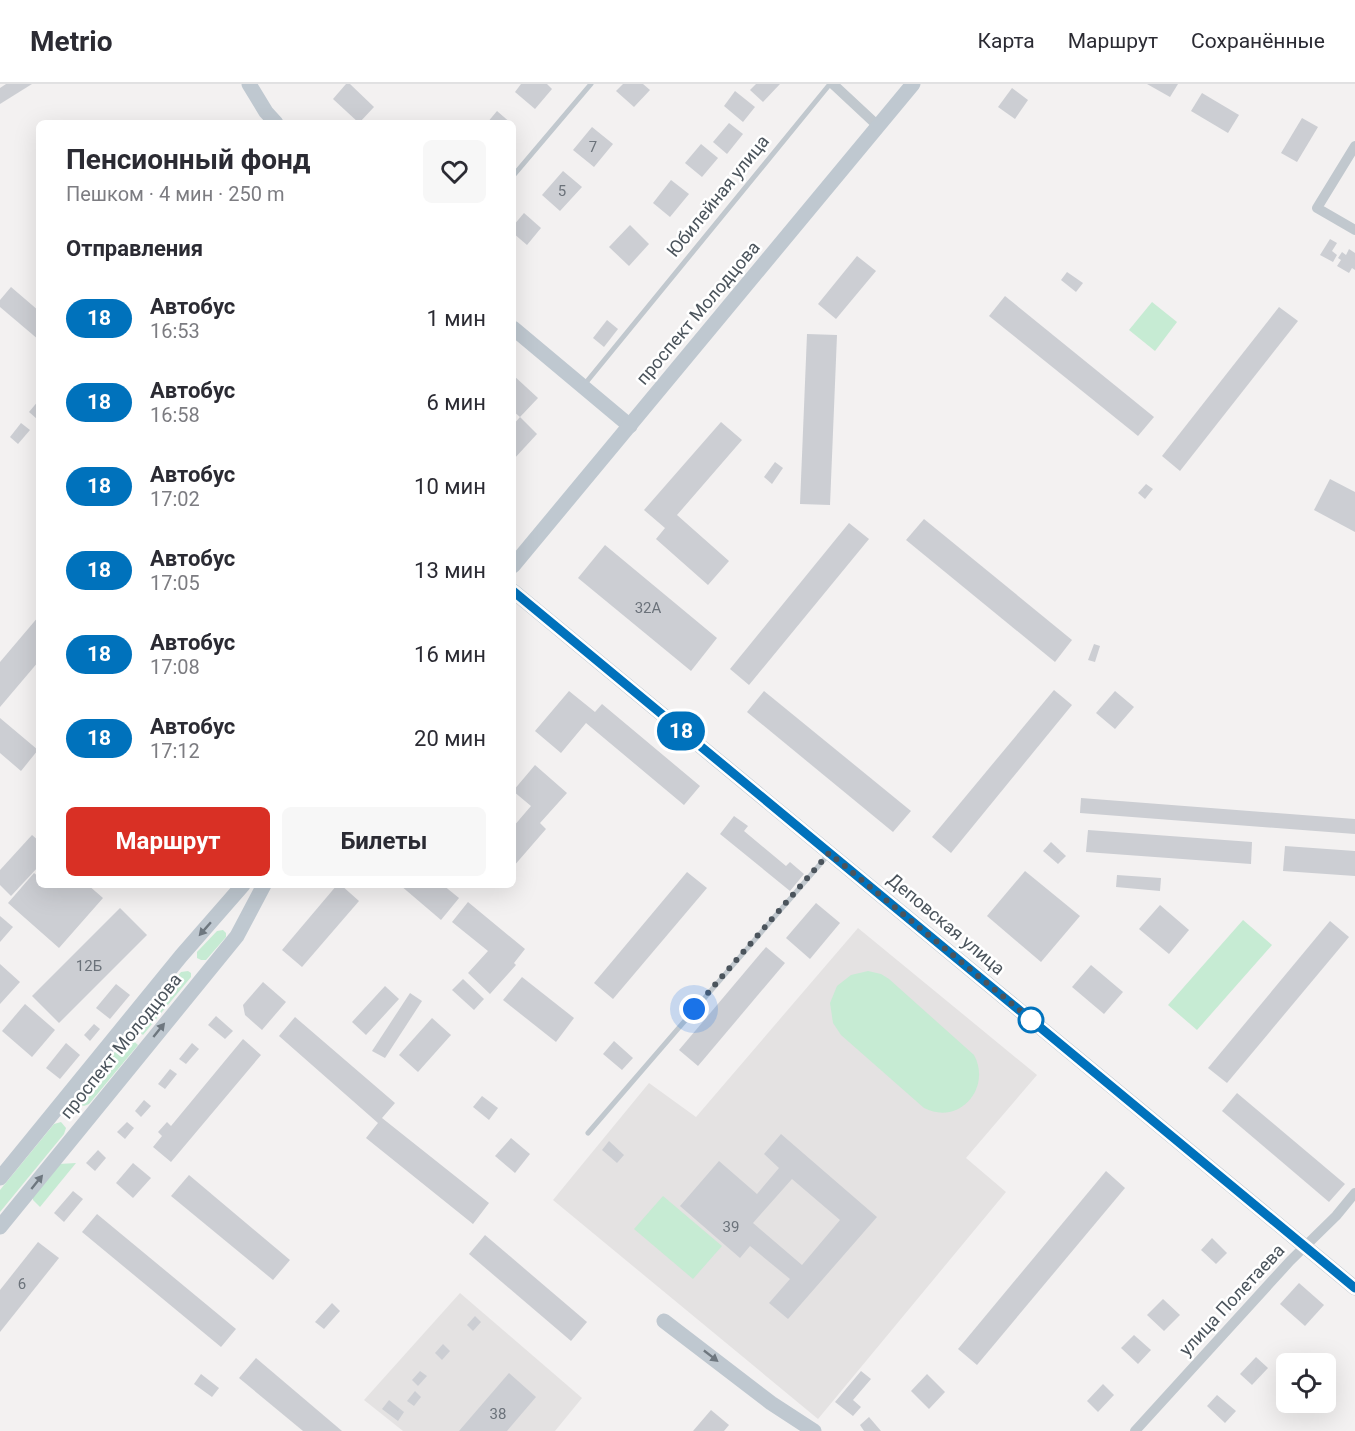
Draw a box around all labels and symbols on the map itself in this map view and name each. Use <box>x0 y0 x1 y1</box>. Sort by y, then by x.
street label: Юбилейная улица <box>662 131 773 261</box>
house number: 7 <box>589 138 597 156</box>
house number: 5 <box>558 182 566 200</box>
street label: проспект Молодцова <box>631 237 764 389</box>
house number: 32А <box>635 599 662 617</box>
line badge: 18 <box>654 712 708 750</box>
street label: Деповская улица <box>883 868 1009 979</box>
one-way arrow <box>199 921 212 936</box>
house number: 12Б <box>76 957 102 975</box>
street label: проспект Молодцова <box>56 969 186 1123</box>
your location <box>679 994 709 1024</box>
unlabelled marker <box>1018 1007 1044 1033</box>
one-way arrow <box>153 1022 166 1038</box>
one-way arrow <box>31 1174 43 1189</box>
house number: 39 <box>723 1218 739 1236</box>
street label: улица Полетаева <box>1175 1240 1289 1360</box>
house number: 6 <box>18 1275 26 1293</box>
one-way arrow <box>703 1349 719 1362</box>
house number: 38 <box>490 1405 506 1423</box>

